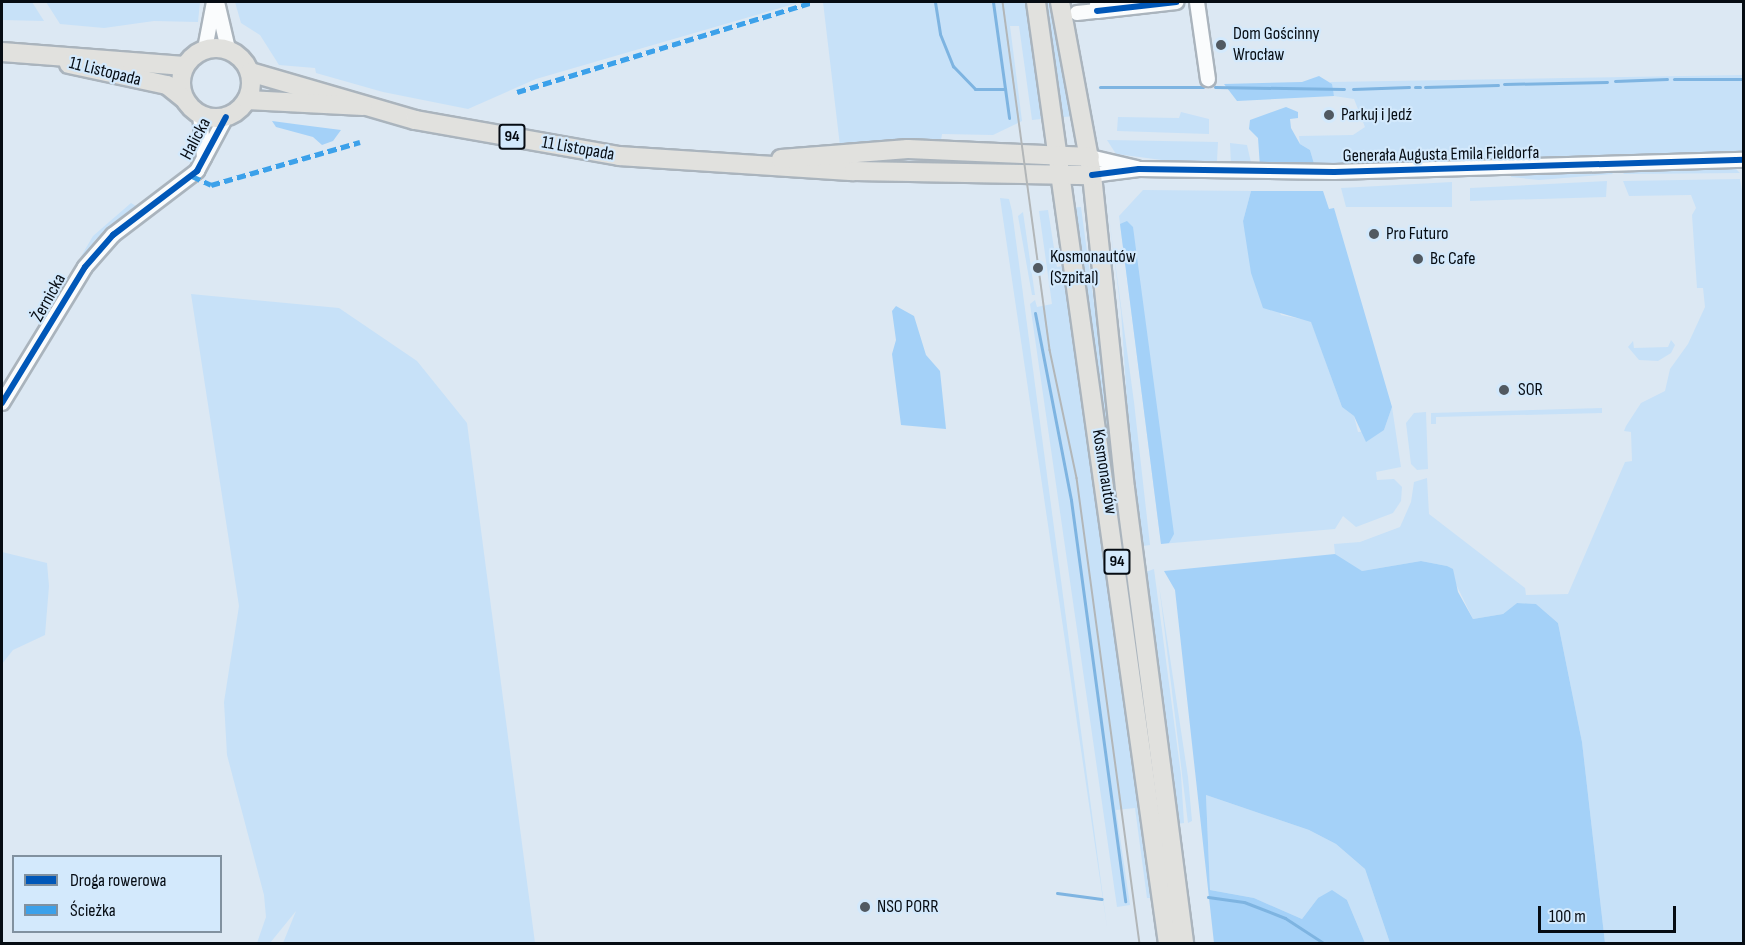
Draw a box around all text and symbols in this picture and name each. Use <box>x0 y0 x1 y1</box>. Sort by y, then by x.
place label: Dom Gościnny Wrocław <box>1233 24 1320 66</box>
marker: Dom Gościnny Wrocław <box>1214 38 1228 52</box>
street label: 11 Listopada <box>67 53 143 91</box>
place label: Parkuj i Jedź <box>1341 104 1412 126</box>
marker: Parkuj i Jedź <box>1322 108 1336 122</box>
street label: Halicka <box>176 114 216 164</box>
road number: 94 <box>497 124 527 150</box>
street label: 11 Listopada <box>540 132 616 166</box>
street label: Generała Augusta Emila Fieldorfa <box>1343 142 1539 168</box>
place label: Pro Futuro <box>1386 223 1448 245</box>
marker: Pro Futuro <box>1367 227 1381 241</box>
place label: Kosmonautów (Szpital) <box>1050 247 1136 290</box>
place label: Bc Cafe <box>1430 248 1475 270</box>
marker: Bc Cafe <box>1411 252 1425 266</box>
marker: Kosmonautów (Szpital) <box>1031 261 1045 275</box>
street label: Żernicka <box>27 270 71 326</box>
place label: SOR <box>1518 379 1543 401</box>
marker: SOR <box>1495 381 1513 399</box>
street label: Kosmonautów <box>1087 428 1121 516</box>
road number: 94 <box>1102 549 1132 575</box>
legend <box>12 855 222 933</box>
text: Droga rowerowa <box>70 870 167 891</box>
scale bar <box>1541 894 1679 932</box>
place label: NSO PORR <box>877 896 939 918</box>
text: Ścieżka <box>70 900 116 921</box>
marker: NSO PORR <box>858 900 872 914</box>
text: 100 m <box>1549 906 1586 927</box>

